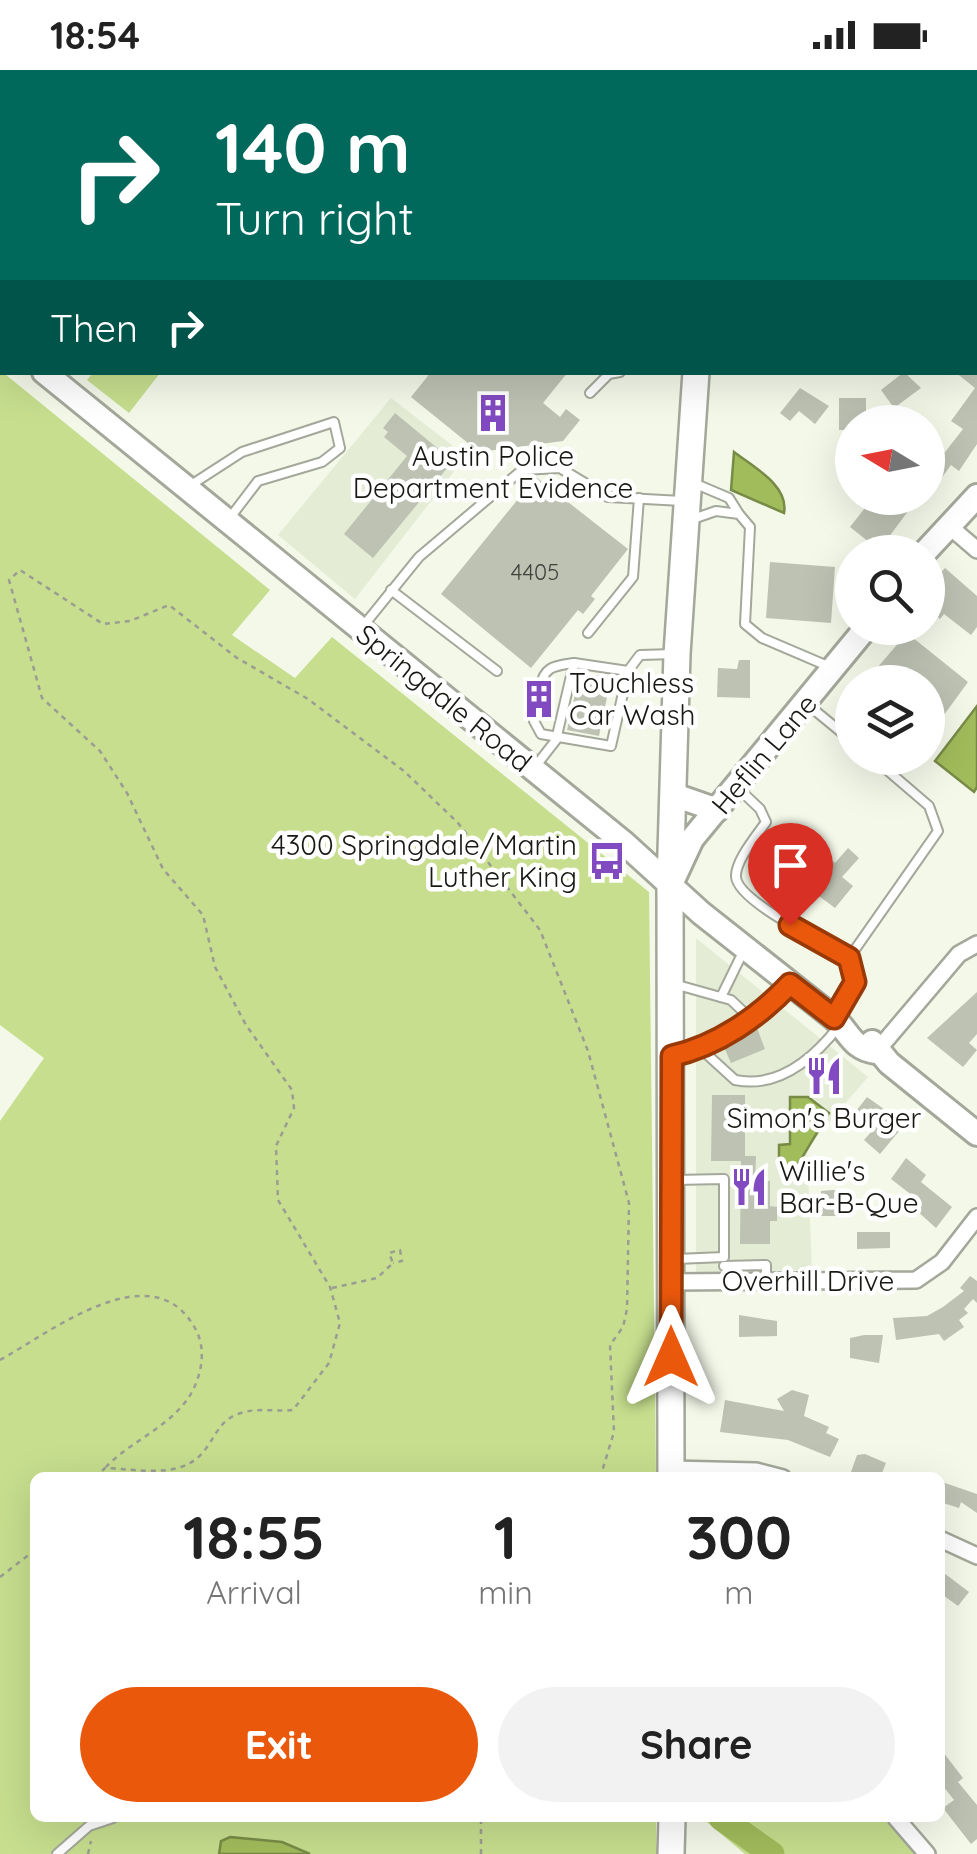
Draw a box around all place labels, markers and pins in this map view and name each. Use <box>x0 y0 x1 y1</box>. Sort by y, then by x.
building icon: Austin Police Department Evidence <box>472 392 514 434</box>
place label: Austin Police Department Evidence <box>353 438 633 505</box>
place label: Touchless Car Wash <box>569 665 695 732</box>
building icon: Touchless Car Wash <box>518 678 560 720</box>
pin <box>748 823 833 926</box>
place label: 4300 Springdale/Martin Luther King <box>271 827 577 894</box>
bus stop icon: 4300 Springdale/Martin Luther King <box>586 840 628 882</box>
restaurant icon: Simon's Burger <box>803 1055 845 1097</box>
place label: Simon's Burger <box>727 1100 922 1135</box>
place label: Willie's Bar-B-Que <box>779 1153 919 1220</box>
restaurant icon: Willie's Bar-B-Que <box>728 1166 770 1208</box>

